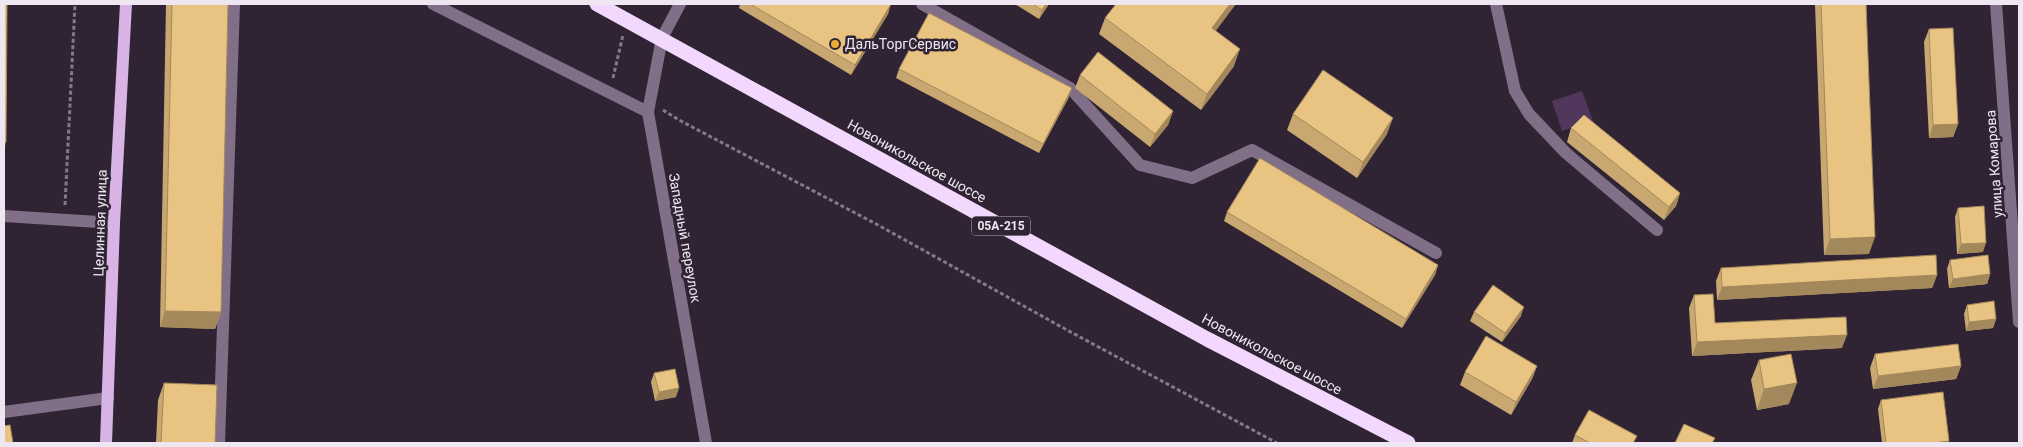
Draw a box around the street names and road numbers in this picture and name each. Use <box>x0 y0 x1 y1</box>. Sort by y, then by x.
street label: улица Комарова <box>1982 109 2006 219</box>
street label: Новоникольское шоссе <box>845 116 989 206</box>
street label: Целинная улица <box>90 169 110 277</box>
street label: Западный переулок <box>666 172 704 304</box>
road number: 05А-215 <box>972 217 1030 236</box>
street label: Новоникольское шоссе <box>1199 310 1345 398</box>

